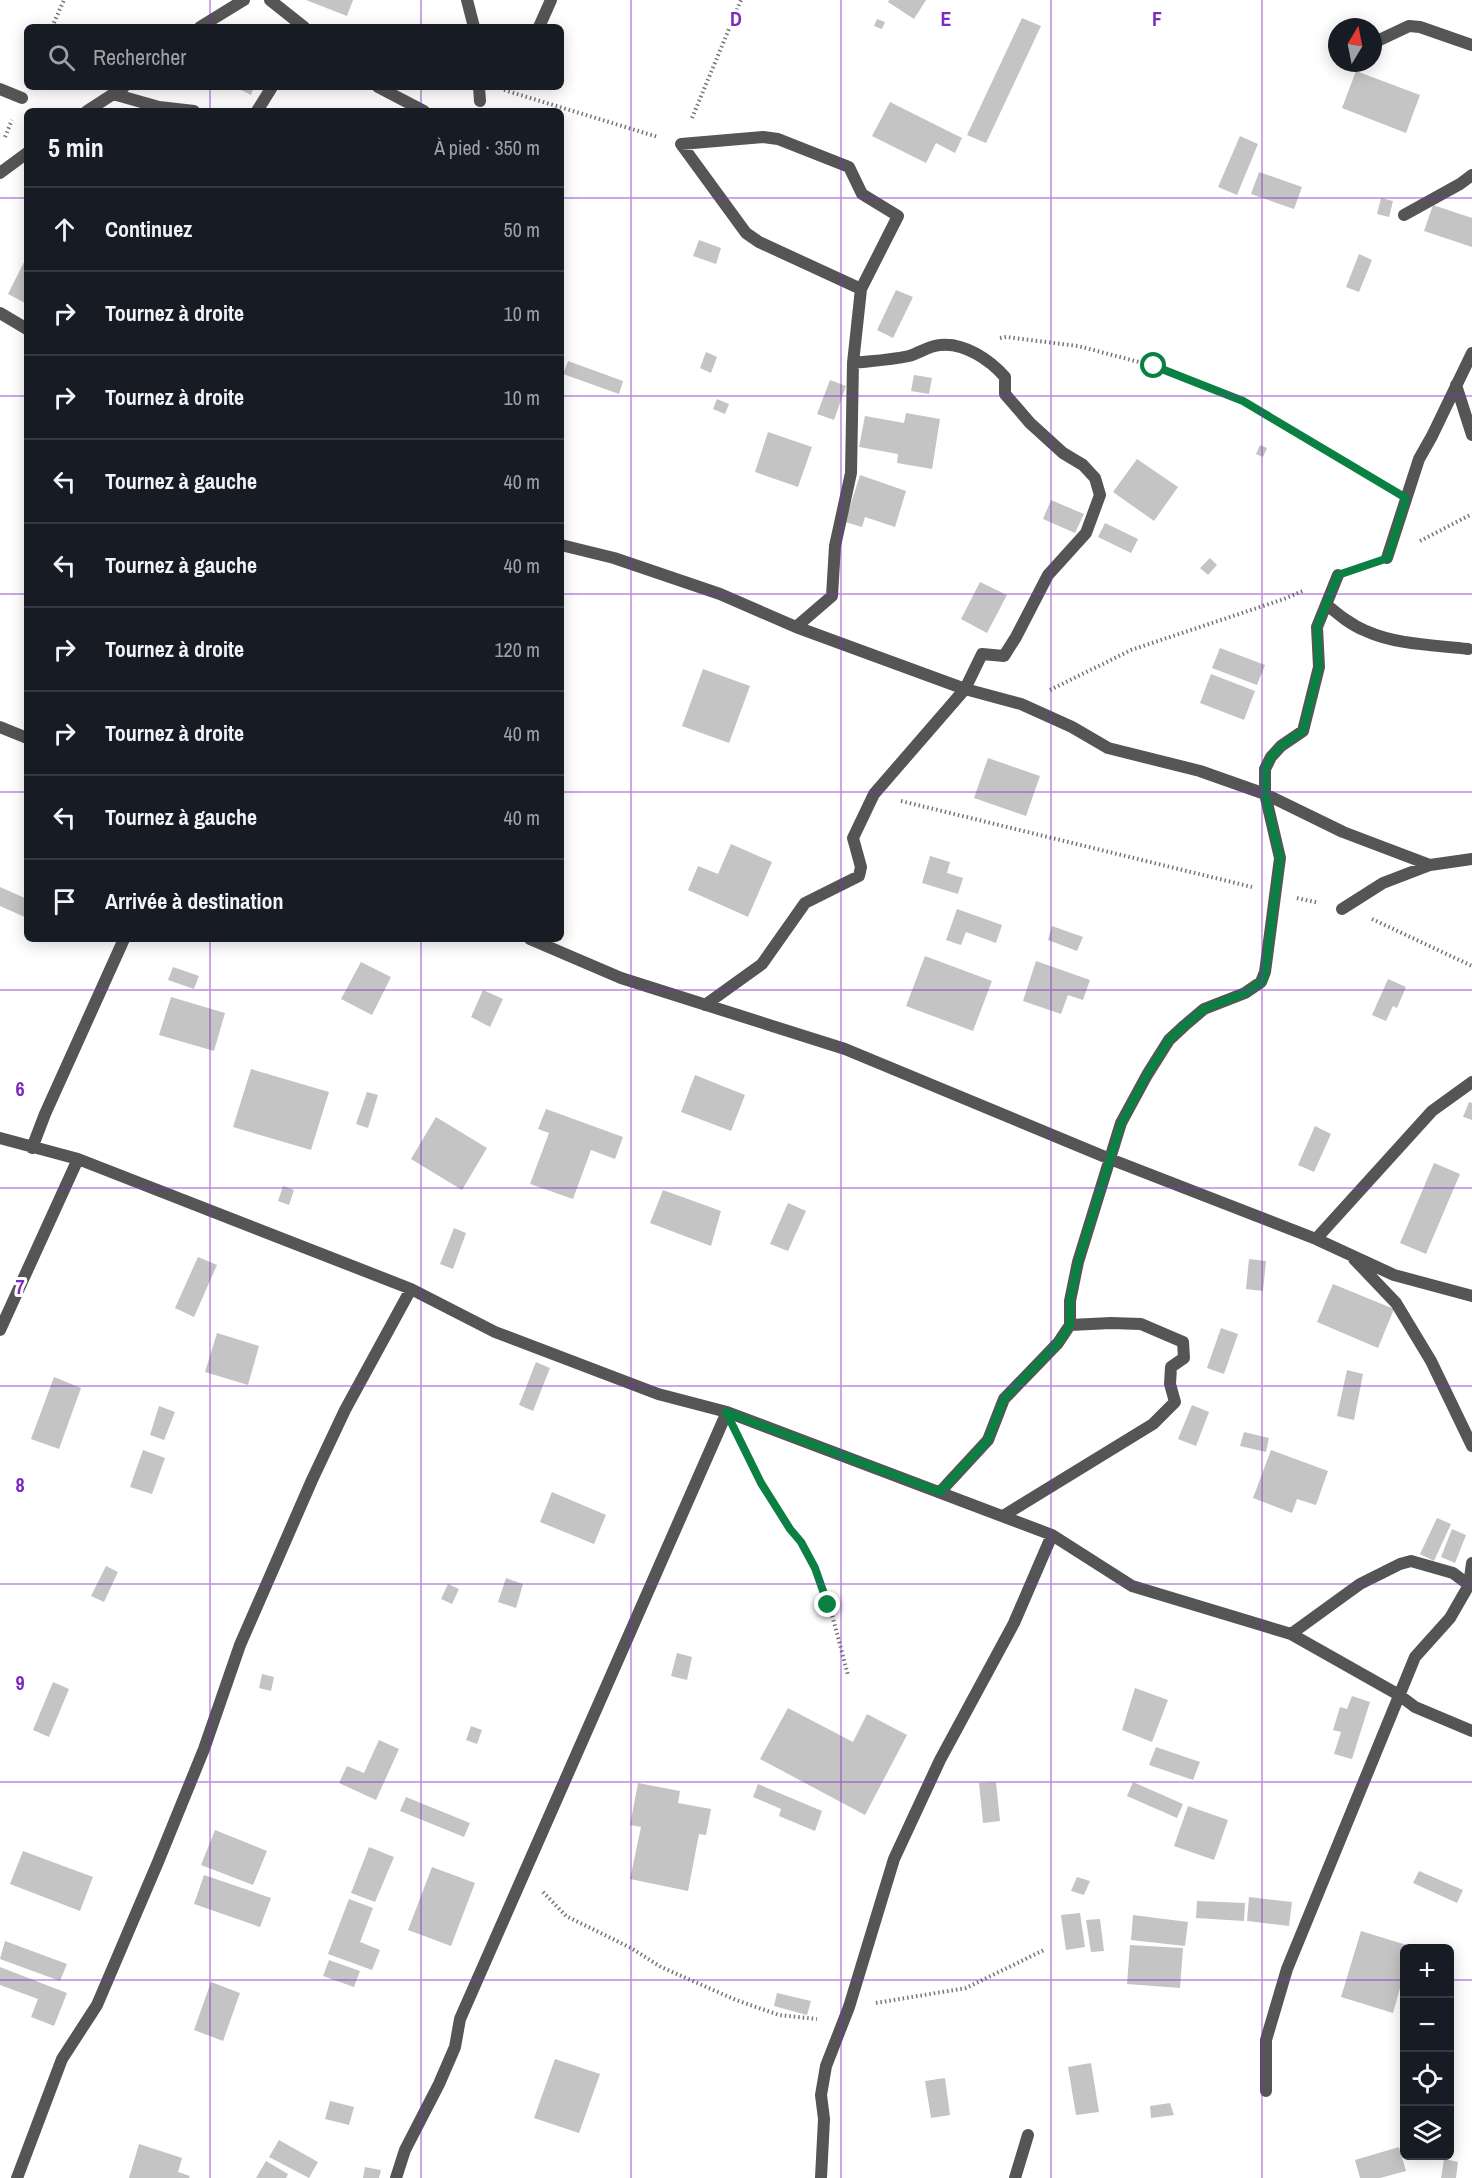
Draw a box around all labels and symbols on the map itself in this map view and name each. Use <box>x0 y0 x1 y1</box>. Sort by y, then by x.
text: D <box>730 5 742 32</box>
text: E <box>941 5 952 32</box>
text: F <box>1152 5 1162 32</box>
north arrow <box>1328 18 1382 72</box>
route start <box>1140 352 1166 378</box>
text: 6 <box>15 1075 25 1102</box>
text: 7 <box>15 1273 25 1300</box>
text: 8 <box>15 1471 25 1498</box>
route end <box>814 1591 840 1617</box>
text: 9 <box>15 1669 25 1696</box>

